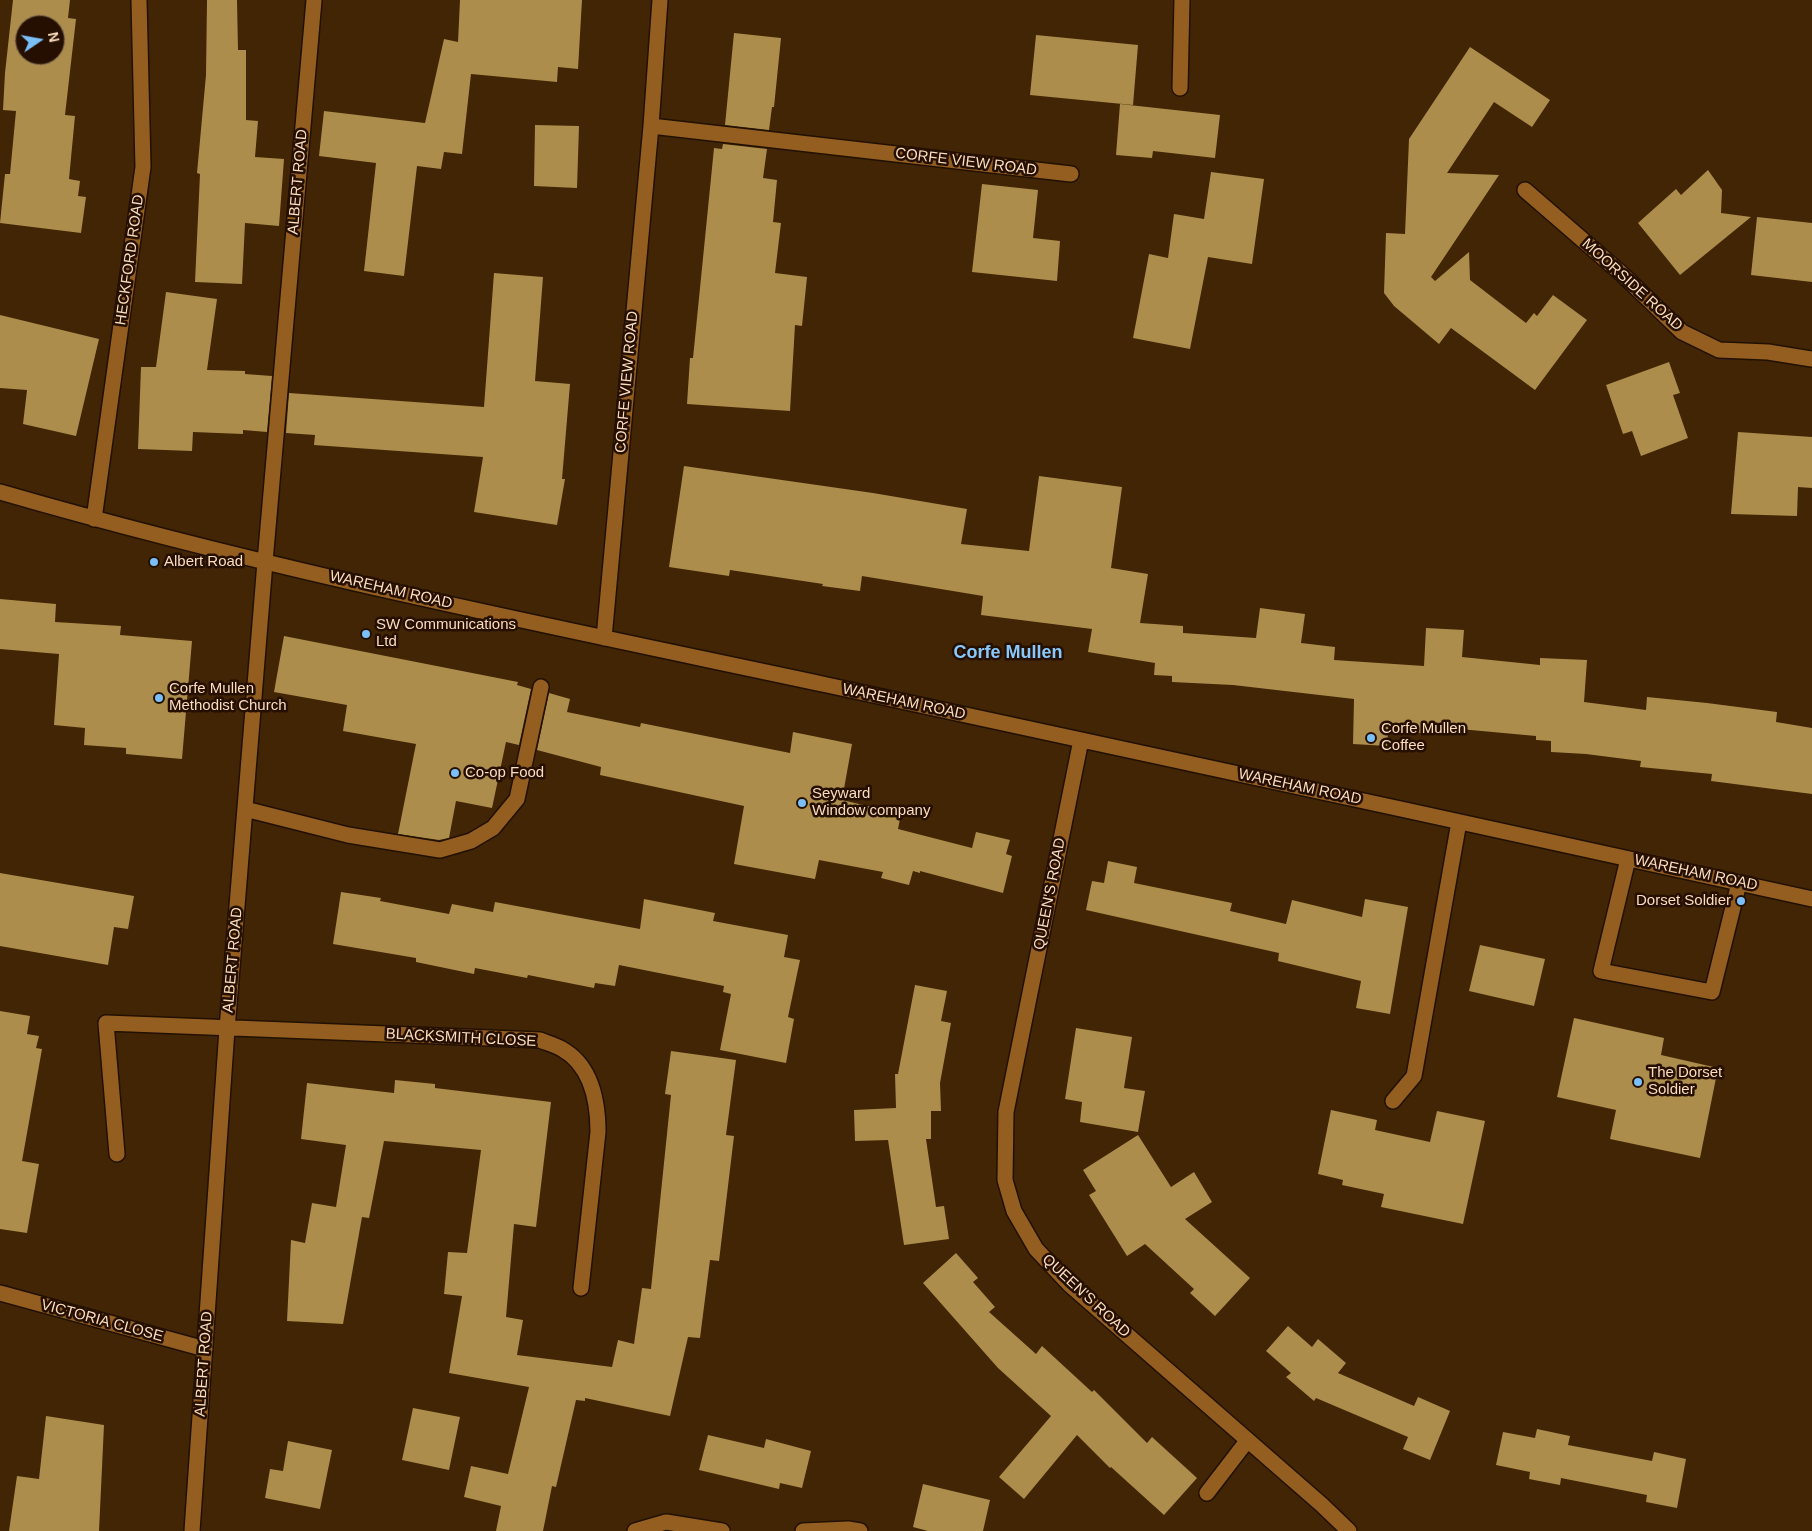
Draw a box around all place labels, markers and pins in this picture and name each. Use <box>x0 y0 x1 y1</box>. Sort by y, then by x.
place label: Albert Road <box>164 553 243 571</box>
marker: Albert Road <box>148 556 160 568</box>
place label: SW Communications Ltd <box>376 616 516 651</box>
marker: SW Communications Ltd <box>360 628 372 640</box>
place label: Corfe Mullen Methodist Church <box>169 680 287 715</box>
marker: Corfe Mullen Methodist Church <box>153 692 165 704</box>
place label: Corfe Mullen Coffee <box>1381 720 1466 755</box>
marker: Corfe Mullen Coffee <box>1365 732 1377 744</box>
place label: Co-op Food <box>465 764 544 782</box>
marker: Co-op Food <box>449 767 461 779</box>
place label: Seyward Window company <box>812 785 930 820</box>
marker: Seyward Window company <box>796 797 808 809</box>
place label: Dorset Soldier <box>1636 892 1731 910</box>
marker: Dorset Soldier <box>1735 895 1747 907</box>
place label: The Dorset Soldier <box>1648 1064 1722 1099</box>
marker: The Dorset Soldier <box>1632 1076 1644 1088</box>

